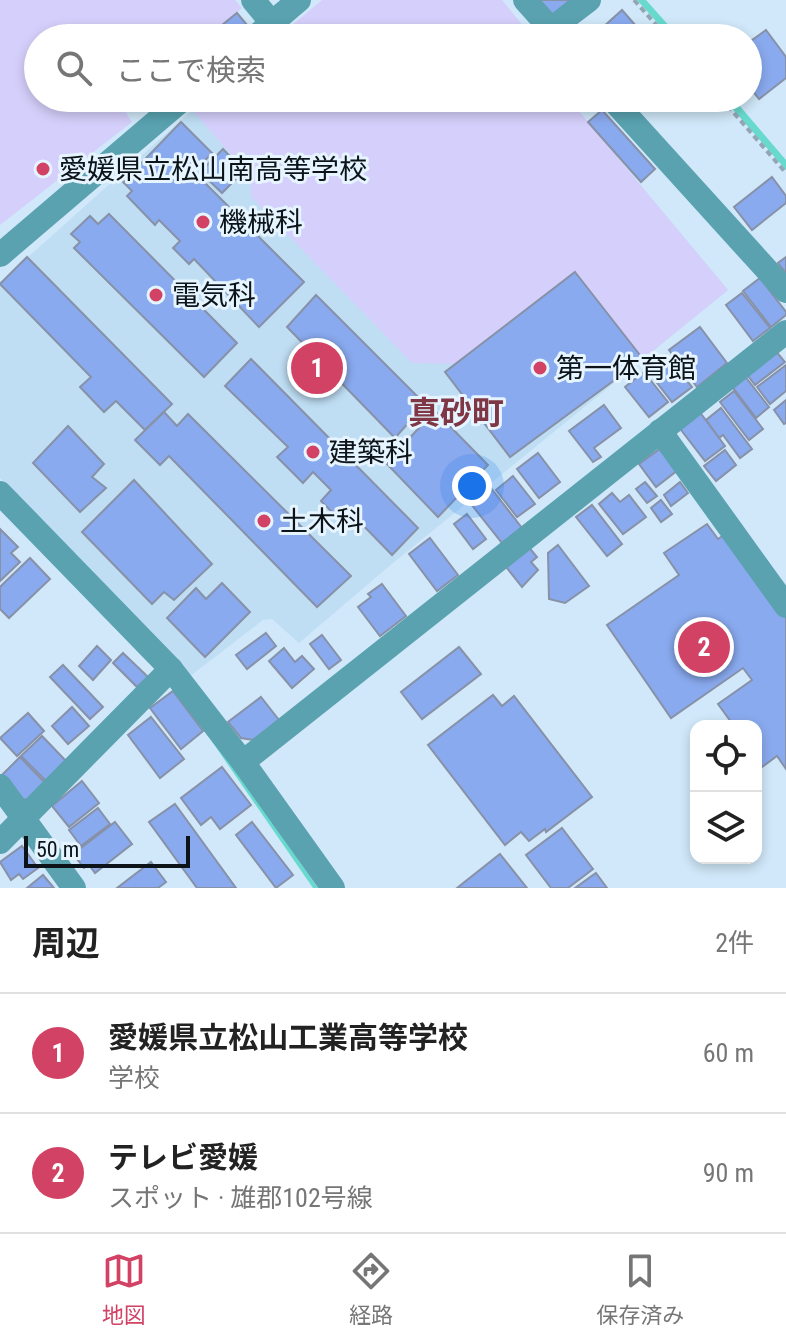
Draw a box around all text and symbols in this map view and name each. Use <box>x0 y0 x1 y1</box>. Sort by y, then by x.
search box <box>24 24 762 112</box>
icon: search <box>52 46 96 90</box>
text: ここで検索 <box>116 53 266 88</box>
place label: 愛媛県立松山南高等学校 <box>59 153 367 186</box>
marker: 愛媛県立松山南高等学校 <box>34 160 52 178</box>
place label: 機械科 <box>219 206 303 239</box>
marker: 機械科 <box>194 213 212 231</box>
place label: 電気科 <box>172 279 256 312</box>
marker: 電気科 <box>147 286 165 304</box>
pin: 1 <box>291 338 343 398</box>
place label: 第一体育館 <box>556 352 696 385</box>
marker: 第一体育館 <box>531 359 549 377</box>
district label: 真砂町 <box>408 394 504 432</box>
place label: 建築科 <box>329 436 413 469</box>
marker: 建築科 <box>304 443 322 461</box>
your location <box>452 466 492 506</box>
place label: 土木科 <box>280 505 364 538</box>
marker: 土木科 <box>255 512 273 530</box>
pin: 2 <box>678 617 730 677</box>
map controls <box>690 720 762 864</box>
button: locate <box>690 720 762 792</box>
button: layers <box>690 792 762 864</box>
scale bar <box>24 832 190 868</box>
text: 50 m <box>36 837 79 862</box>
text: 周辺 <box>32 923 100 963</box>
text: 2件 <box>715 928 754 958</box>
text: 愛媛県立松山工業高等学校 <box>108 1020 468 1055</box>
text: 1 <box>51 1038 65 1068</box>
text: 60 m <box>703 1038 754 1068</box>
text: 学校 <box>108 1063 160 1093</box>
text: テレビ愛媛 <box>108 1140 258 1175</box>
text: 2 <box>51 1158 65 1188</box>
text: 90 m <box>703 1158 754 1188</box>
text: スポット · 雄郡102号線 <box>108 1183 373 1213</box>
tab: 地図 <box>102 1249 146 1329</box>
tab: 経路 <box>349 1249 393 1329</box>
tab: 保存済み <box>596 1249 684 1329</box>

